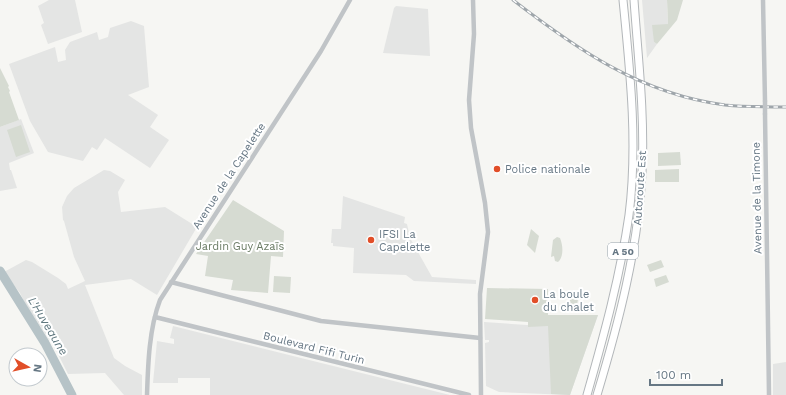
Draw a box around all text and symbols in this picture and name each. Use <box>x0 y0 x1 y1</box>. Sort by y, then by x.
street label: Avenue de la Capelette <box>190 120 268 232</box>
street label: Avenue de la Timone <box>750 142 764 254</box>
street label: Autoroute Est <box>631 150 649 226</box>
place label: Police nationale <box>505 163 590 176</box>
marker: Police nationale <box>492 164 502 174</box>
place label: IFSI La Capelette <box>379 228 430 254</box>
marker: IFSI La Capelette <box>366 235 376 245</box>
park label: Jardin Guy Azaïs <box>196 240 284 253</box>
road number: A 50 <box>608 243 638 259</box>
place label: La boule du chalet <box>543 288 594 314</box>
water label: L'Huveaune <box>25 294 71 358</box>
marker: La boule du chalet <box>530 295 540 305</box>
street label: Boulevard Fifi Turin <box>262 329 366 367</box>
north arrow <box>8 347 48 387</box>
scale bar <box>650 361 722 387</box>
text: N <box>30 363 44 373</box>
text: 100 m <box>656 368 691 382</box>

